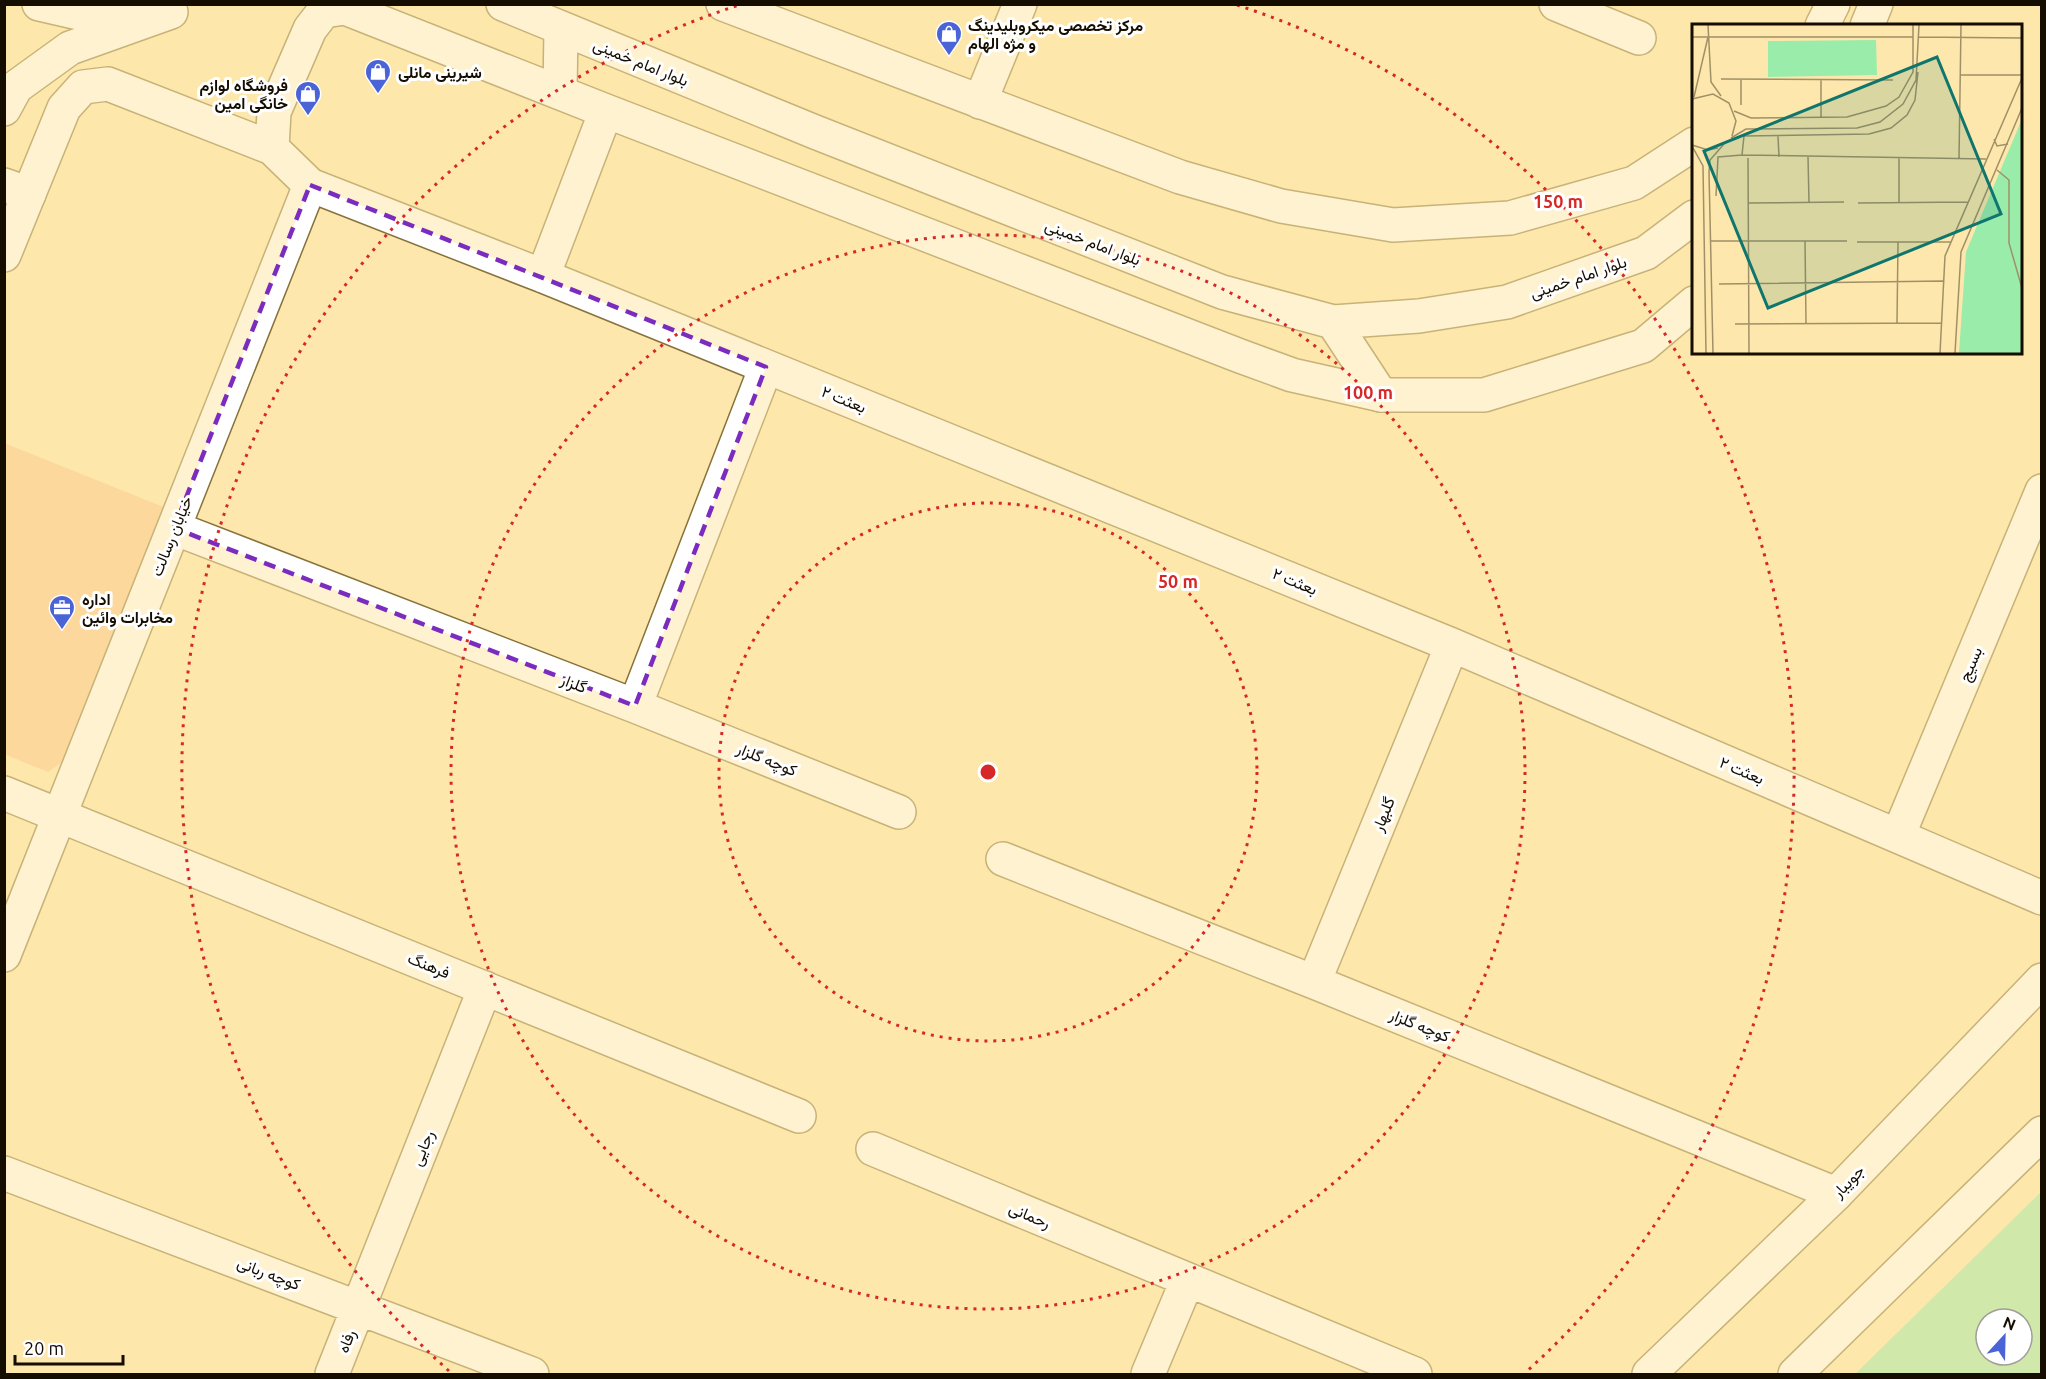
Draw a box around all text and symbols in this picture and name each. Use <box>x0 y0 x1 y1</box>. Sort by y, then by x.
place label: مرکز تخصصی میکروبلیدینگ و مژه الهام <box>968 16 1143 54</box>
shop icon: مرکز تخصصی میکروبلیدینگ و مژه الهام <box>934 19 964 57</box>
inset map <box>1692 24 2022 354</box>
street label: بلوار امام خمینی <box>590 35 691 91</box>
shop icon: شیرینی مانلی <box>363 57 393 95</box>
place label: شیرینی مانلی <box>398 63 482 83</box>
place label: فروشگاه لوازم خانگی امین <box>200 76 288 113</box>
shop icon: فروشگاه لوازم خانگی امین <box>293 79 323 117</box>
text: 150 m <box>1533 191 1583 211</box>
street label: بلوار امام خمینی <box>1042 216 1143 270</box>
street label: بلوار امام خمینی <box>1527 252 1629 304</box>
street label: بعثت ۲ <box>819 382 869 417</box>
text: 100 m <box>1343 382 1393 402</box>
street label: خیابان رسالت <box>147 493 197 579</box>
street label: بعثت ۲ <box>1270 564 1320 599</box>
text: 50 m <box>1158 571 1198 591</box>
place label: اداره مخابرات وائین <box>82 590 173 628</box>
office icon: اداره مخابرات وائین <box>47 593 77 631</box>
street label: بسیج <box>1955 644 1988 685</box>
street label: گلزار <box>557 669 590 698</box>
street label: کوچه گلزار <box>732 738 800 782</box>
street label: بعثت ۲ <box>1717 753 1767 788</box>
centre of rings <box>978 762 998 782</box>
street label: گلبهار <box>1368 794 1400 835</box>
street label: فرهنگ <box>405 948 453 983</box>
street label: کوچه گلزار <box>1385 1004 1453 1048</box>
street label: رجایی <box>407 1128 439 1169</box>
street label: جویبار <box>1828 1161 1869 1203</box>
street label: رحمانی <box>1006 1198 1053 1234</box>
street label: کوچه ربانی <box>234 1253 303 1296</box>
north arrow <box>1974 1307 2034 1367</box>
text: N <box>2001 1313 2019 1334</box>
street label: رفاه <box>333 1327 361 1356</box>
scale bar <box>15 1328 123 1366</box>
text: 20 m <box>24 1338 64 1358</box>

